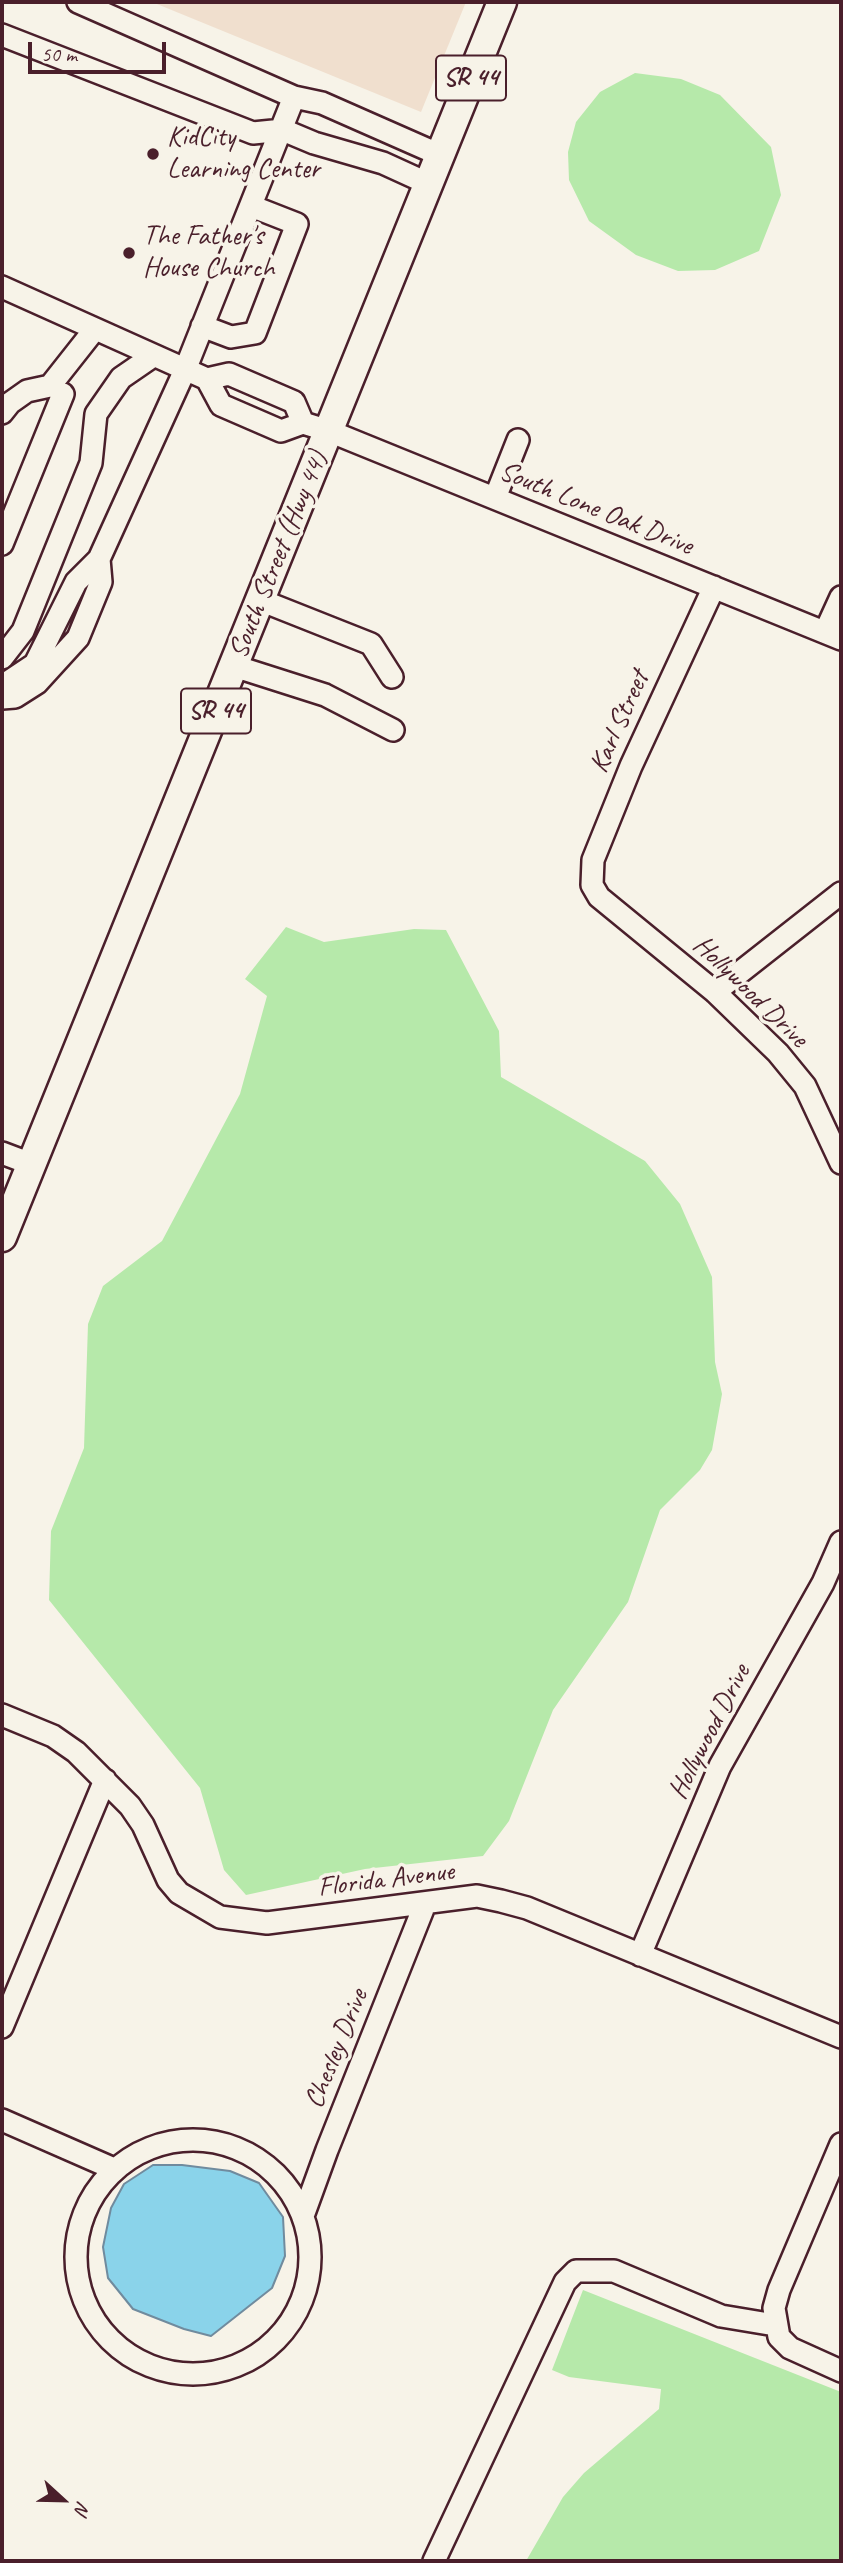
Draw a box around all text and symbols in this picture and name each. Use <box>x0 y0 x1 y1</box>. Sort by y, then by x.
scale bar <box>32 28 170 72</box>
text: 50 m <box>41 41 77 67</box>
road number: SR 44 <box>436 55 506 100</box>
place label: KidCity Learning Center <box>167 121 320 187</box>
marker: KidCity Learning Center <box>145 146 161 162</box>
place label: The Father's House Church <box>143 220 275 286</box>
marker: The Father's House Church <box>121 245 137 261</box>
street label: South Street (Hwy 44) <box>222 447 336 663</box>
street label: South Lone Oak Drive <box>494 455 698 563</box>
street label: Karl Street <box>583 666 657 778</box>
road number: SR 44 <box>181 688 251 734</box>
street label: Hollywood Drive <box>685 929 815 1055</box>
street label: Hollywood Drive <box>662 1659 758 1805</box>
street label: Florida Avenue <box>316 1855 456 1905</box>
street label: Chesley Drive <box>298 1985 376 2113</box>
north arrow <box>28 2465 98 2535</box>
text: N <box>69 2498 96 2518</box>

